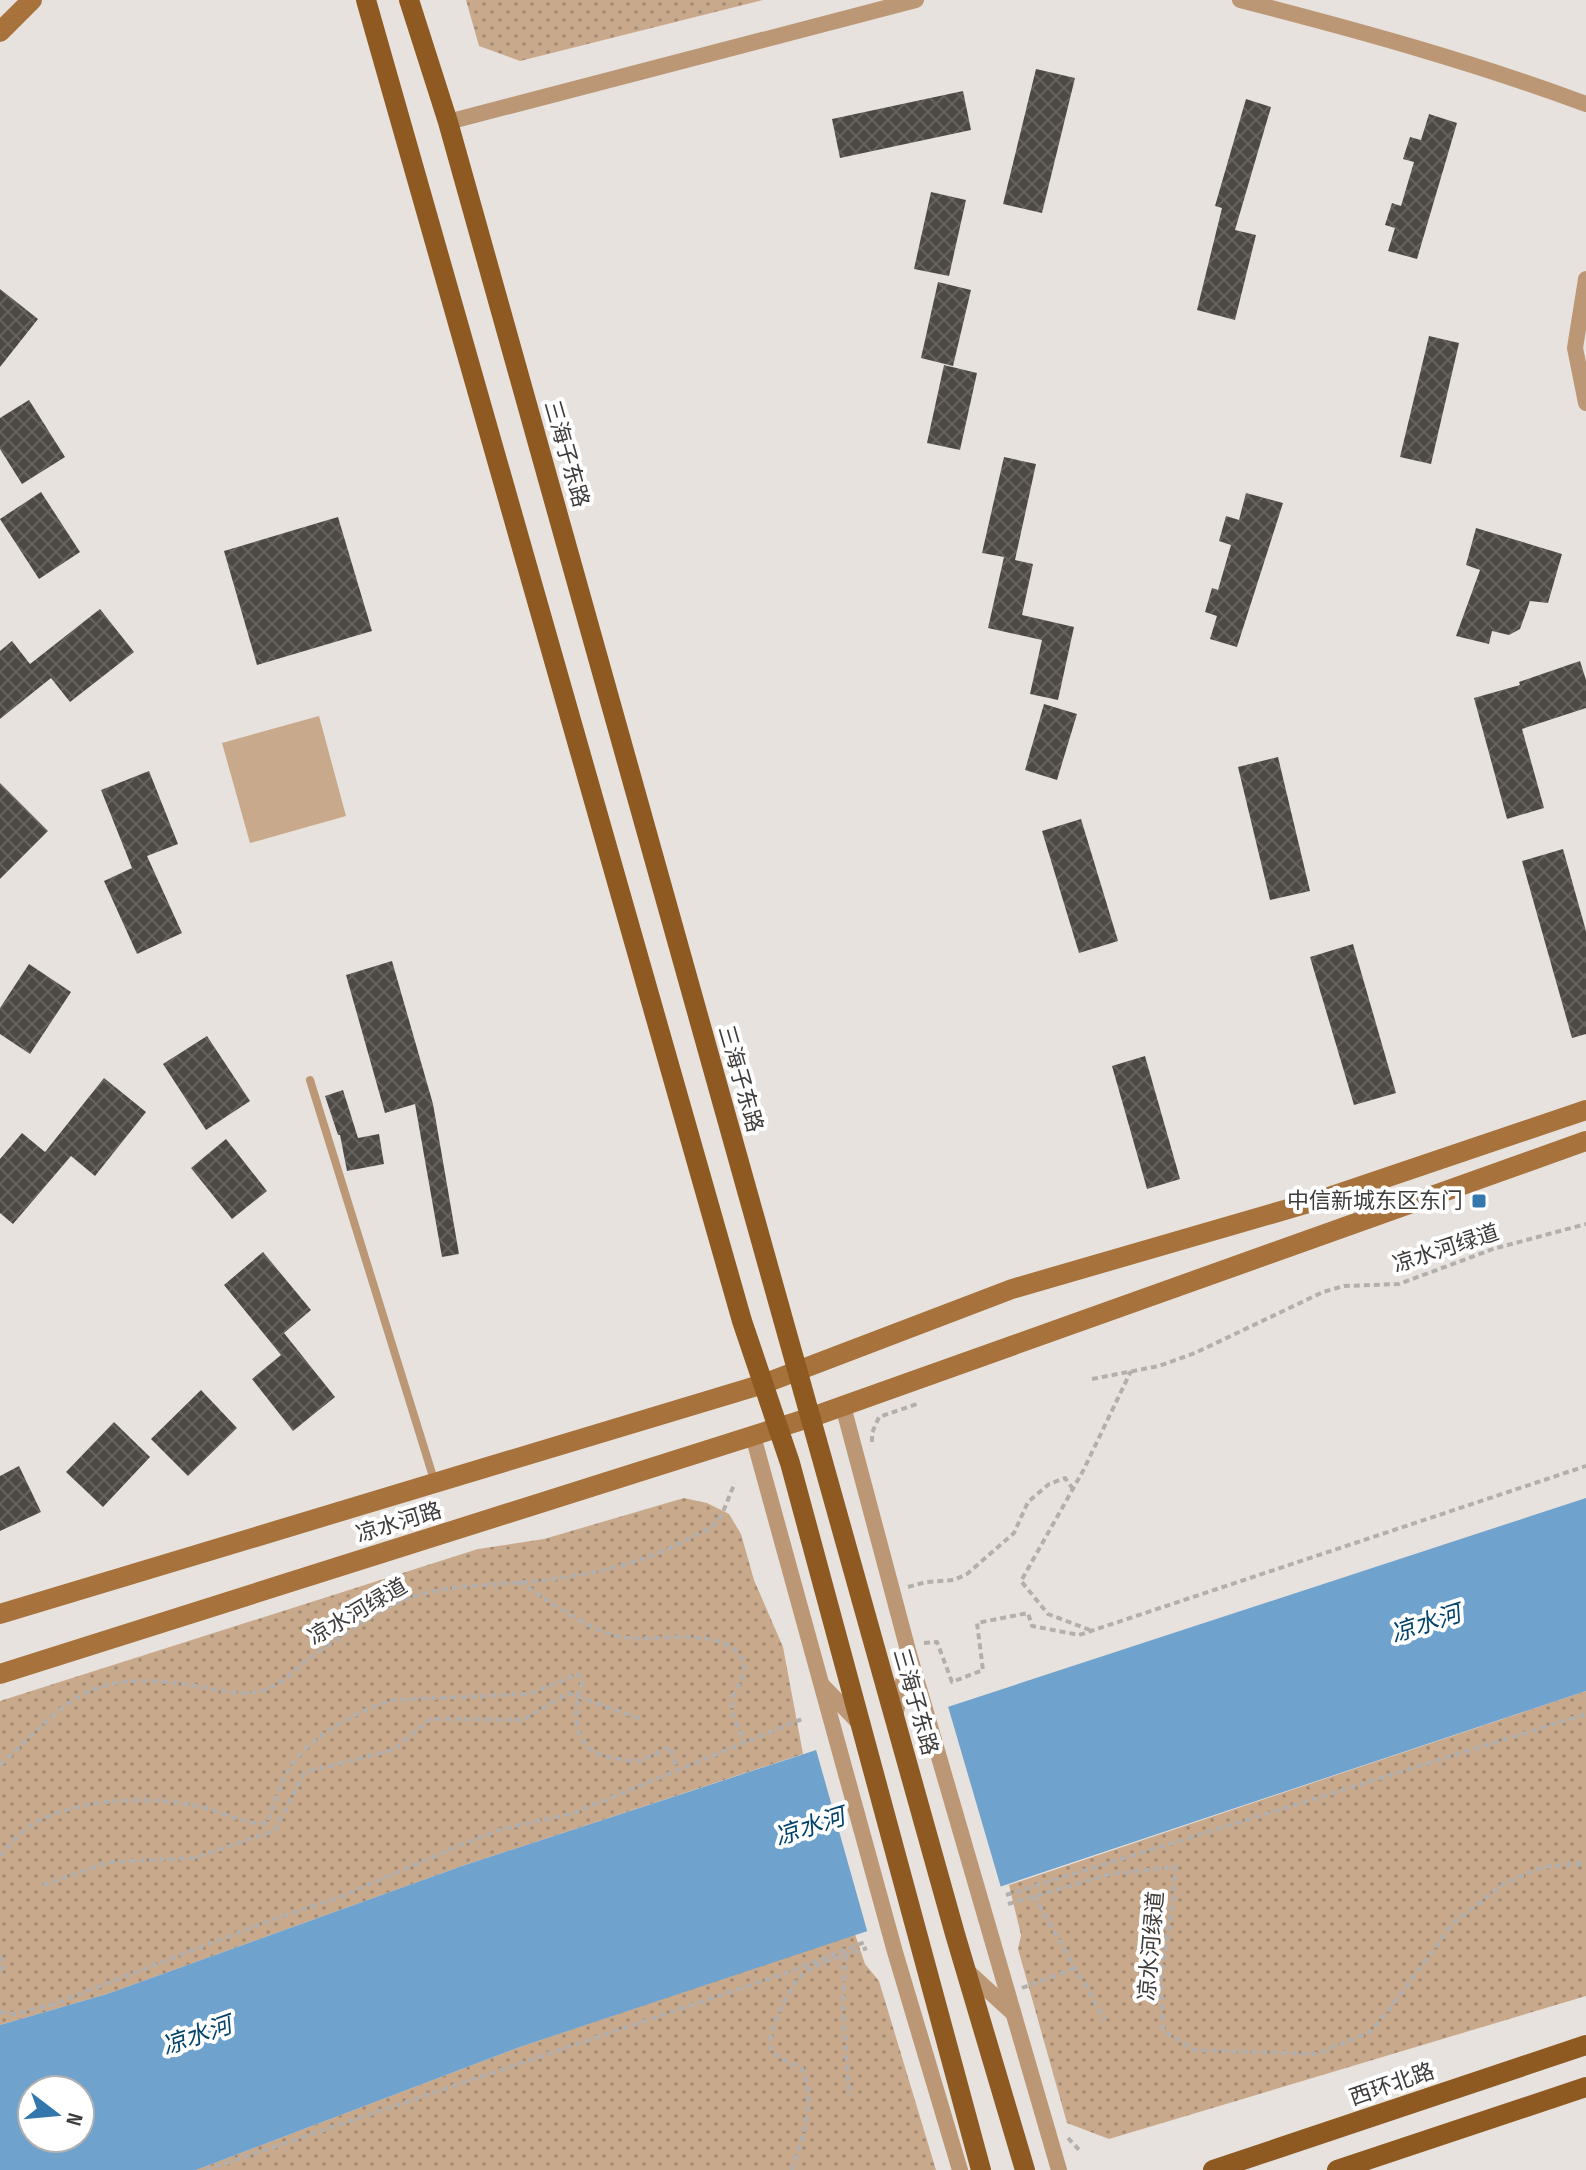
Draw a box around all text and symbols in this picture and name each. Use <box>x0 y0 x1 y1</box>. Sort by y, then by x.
street label: 三海子东路 <box>538 397 594 511</box>
street label: 三海子东路 <box>712 1022 768 1136</box>
place label: 中信新城东区东门 <box>1287 1188 1463 1215</box>
marker: 中信新城东区东门 <box>1470 1192 1488 1210</box>
street label: 凉水河绿道 <box>1390 1219 1502 1279</box>
street label: 凉水河路 <box>353 1497 445 1549</box>
street label: 凉水河绿道 <box>304 1573 412 1651</box>
water label: 凉水河 <box>1387 1598 1469 1649</box>
street label: 三海子东路 <box>887 1645 943 1759</box>
water label: 凉水河 <box>771 1801 853 1852</box>
street label: 凉水河绿道 <box>1134 1890 1170 2002</box>
water label: 凉水河 <box>158 2009 240 2061</box>
street label: 西环北路 <box>1346 2058 1438 2112</box>
north arrow <box>16 2074 96 2154</box>
text: N <box>59 2110 88 2128</box>

